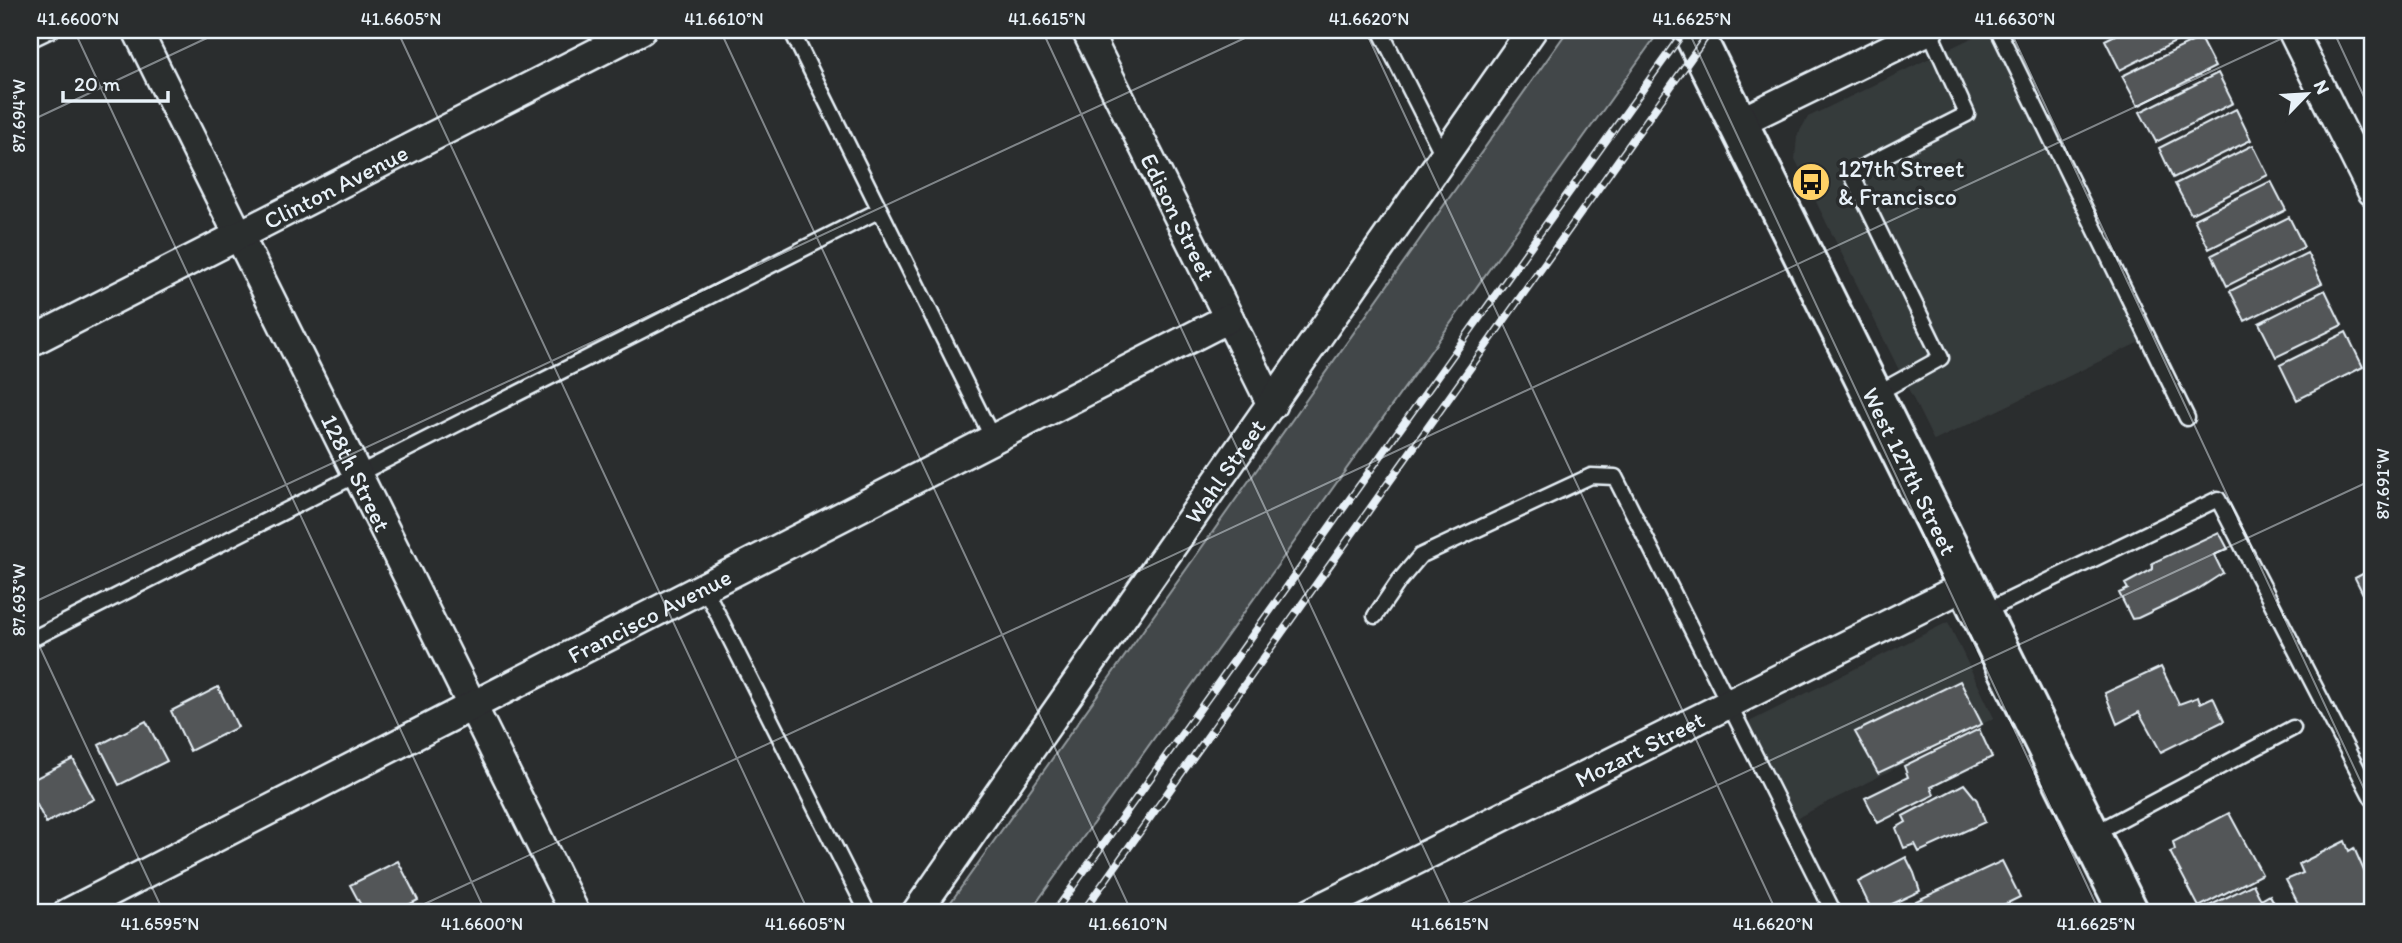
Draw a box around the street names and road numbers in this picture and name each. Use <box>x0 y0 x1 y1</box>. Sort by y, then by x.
street label: Clinton Avenue <box>259 137 412 235</box>
street label: Edison Street <box>1135 148 1222 285</box>
street label: West 127th Street <box>1857 382 1964 559</box>
street label: 128th Street <box>315 409 398 536</box>
street label: Wahl Street <box>1178 413 1271 529</box>
street label: Francisco Avenue <box>563 561 736 669</box>
street label: Mozart Street <box>1570 704 1709 793</box>

